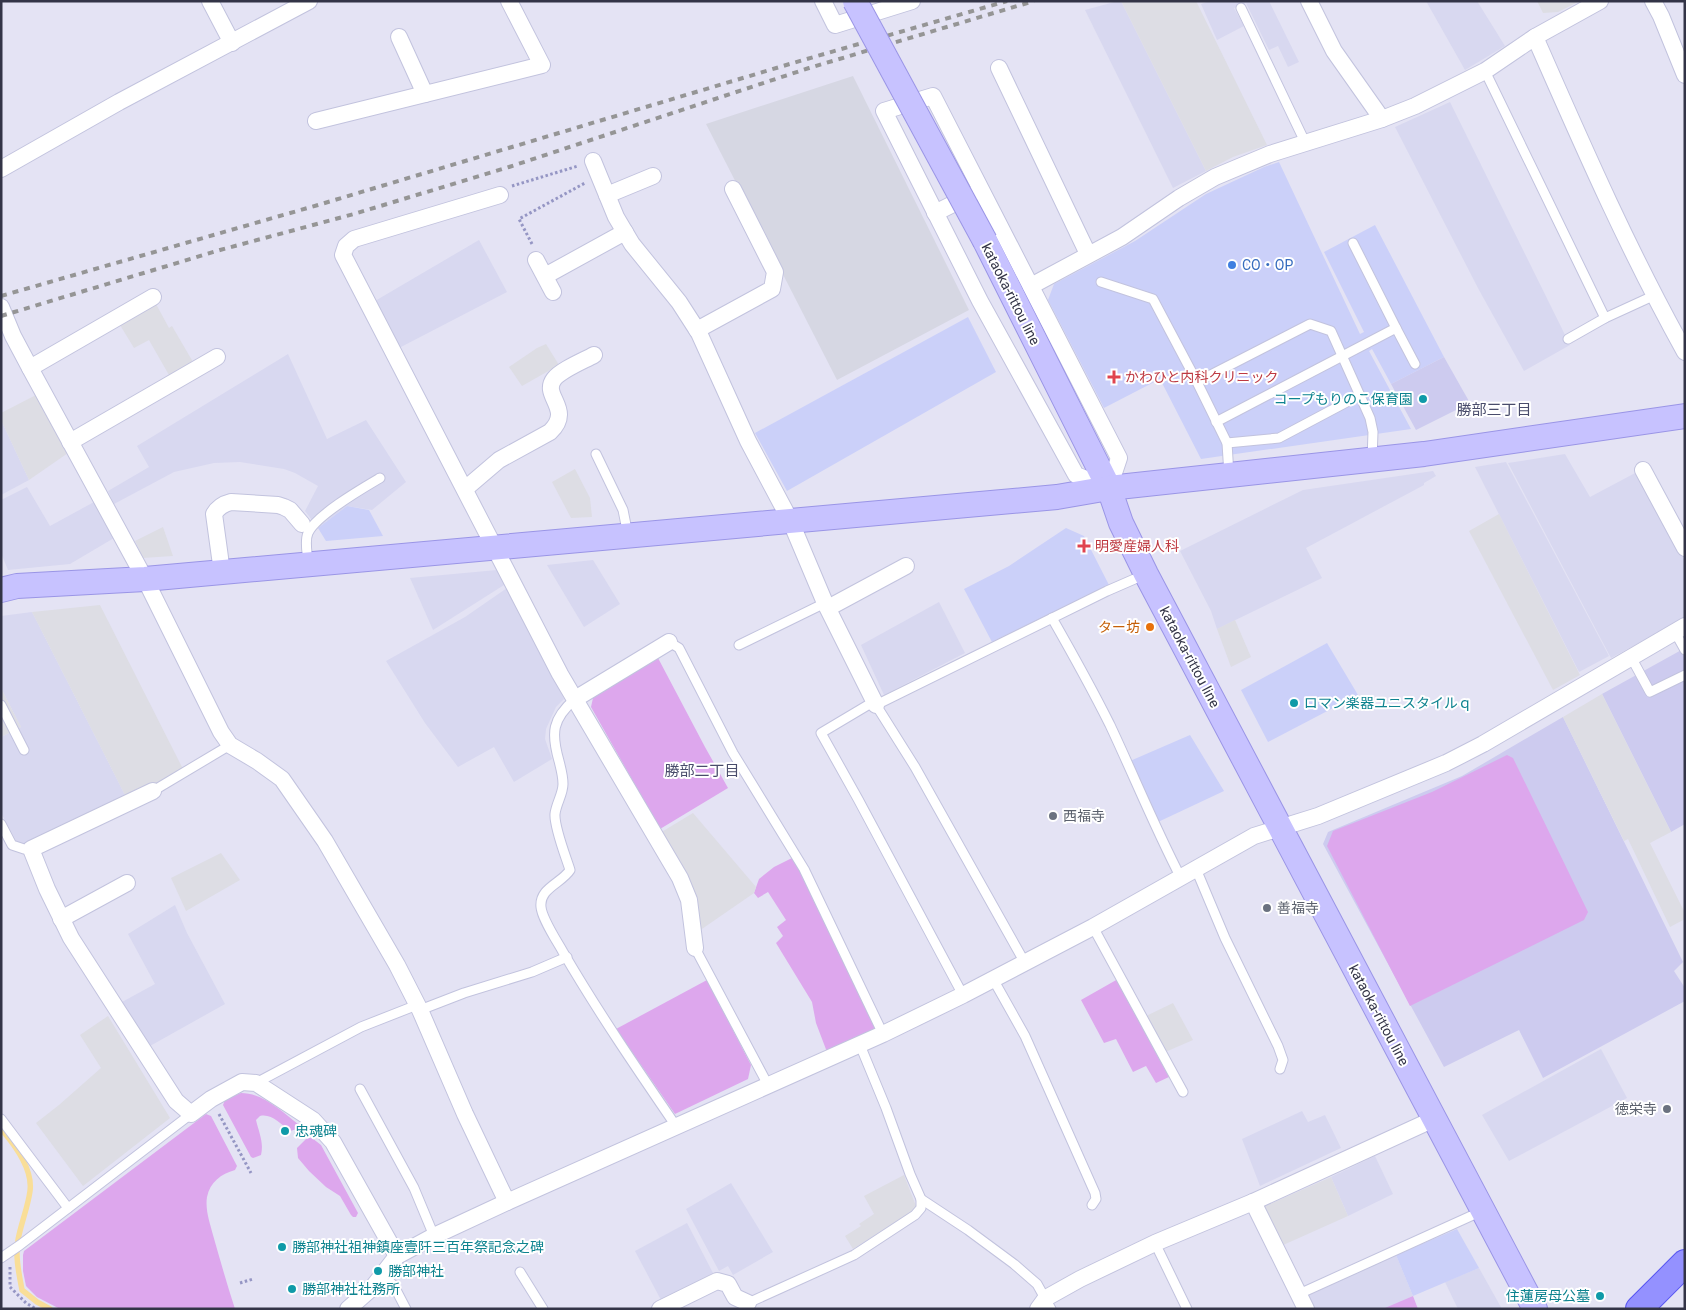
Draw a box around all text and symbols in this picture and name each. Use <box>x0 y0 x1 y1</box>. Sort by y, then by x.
street label: kataoka-rittou line <box>978 241 1044 347</box>
place label: CO・OP <box>1242 257 1293 273</box>
marker: CO・OP <box>1226 259 1238 271</box>
place label: かわひと内科クリニック <box>1125 369 1279 385</box>
marker: かわひと内科クリニック <box>1107 370 1121 384</box>
place label: コープもりのこ保育園 <box>1274 391 1413 407</box>
marker: コープもりのこ保育園 <box>1417 393 1429 405</box>
district label: 勝部三丁目 <box>1456 401 1532 419</box>
place label: 明愛産婦人科 <box>1095 538 1179 554</box>
marker: 明愛産婦人科 <box>1077 539 1091 553</box>
street label: kataoka-rittou line <box>1157 604 1223 710</box>
place label: ター坊 <box>1098 619 1140 635</box>
marker: ター坊 <box>1144 621 1156 633</box>
place label: ロマン楽器ユニスタイルｑ <box>1304 695 1472 712</box>
marker: ロマン楽器ユニスタイルｑ <box>1288 697 1300 709</box>
district label: 勝部二丁目 <box>664 762 740 780</box>
place label: 西福寺 <box>1063 808 1105 824</box>
marker: 西福寺 <box>1047 810 1059 822</box>
place label: 善福寺 <box>1277 900 1319 916</box>
marker: 善福寺 <box>1261 902 1273 914</box>
street label: kataoka-rittou line <box>1346 962 1412 1068</box>
place label: 徳栄寺 <box>1615 1101 1657 1117</box>
marker: 徳栄寺 <box>1661 1103 1673 1115</box>
place label: 忠魂碑 <box>295 1123 337 1139</box>
marker: 忠魂碑 <box>279 1125 291 1137</box>
place label: 勝部神社祖神鎮座壹阡三百年祭記念之碑 <box>292 1239 544 1255</box>
marker: 勝部神社祖神鎮座壹阡三百年祭記念之碑 <box>276 1241 288 1253</box>
place label: 勝部神社 <box>388 1263 444 1279</box>
marker: 勝部神社 <box>372 1265 384 1277</box>
place label: 勝部神社社務所 <box>302 1281 400 1297</box>
marker: 勝部神社社務所 <box>286 1283 298 1295</box>
place label: 住蓮房母公墓 <box>1506 1288 1590 1304</box>
marker: 住蓮房母公墓 <box>1594 1290 1606 1302</box>

